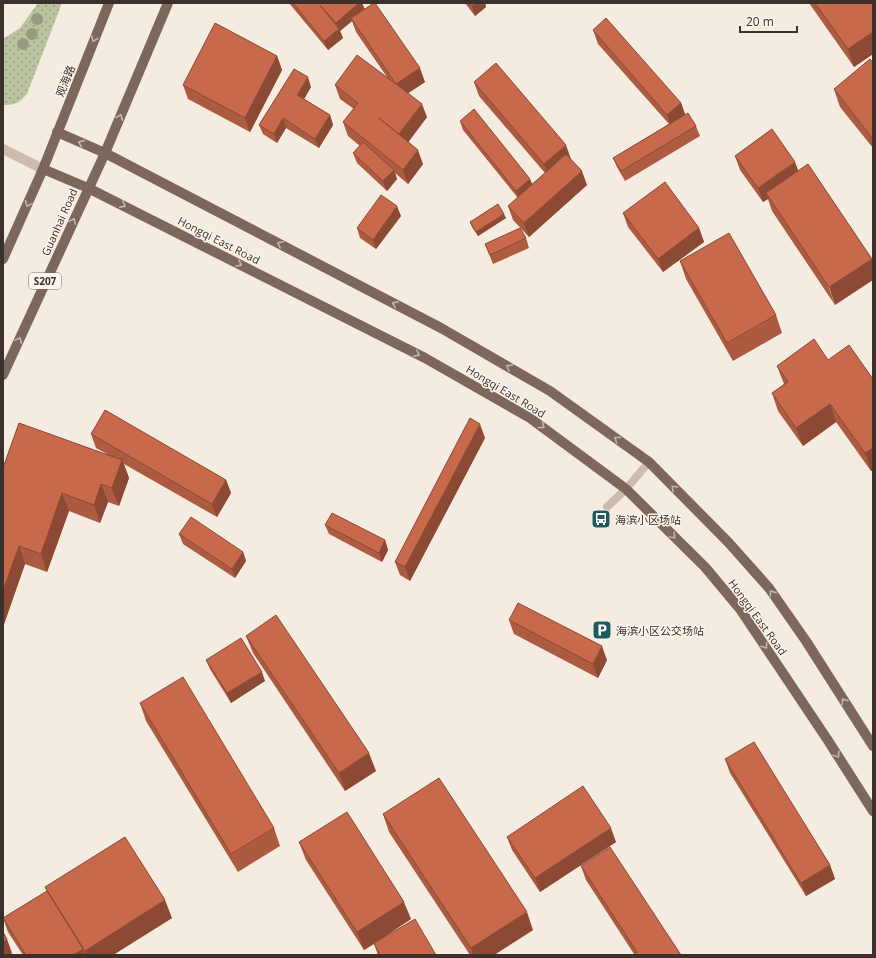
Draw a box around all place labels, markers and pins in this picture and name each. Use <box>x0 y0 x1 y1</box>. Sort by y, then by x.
bus stop icon: 海滨小区场站 <box>590 508 612 530</box>
place label: 海滨小区场站 <box>615 512 681 527</box>
parking icon: 海滨小区公交场站 <box>591 619 613 641</box>
place label: 海滨小区公交场站 <box>616 623 704 638</box>

